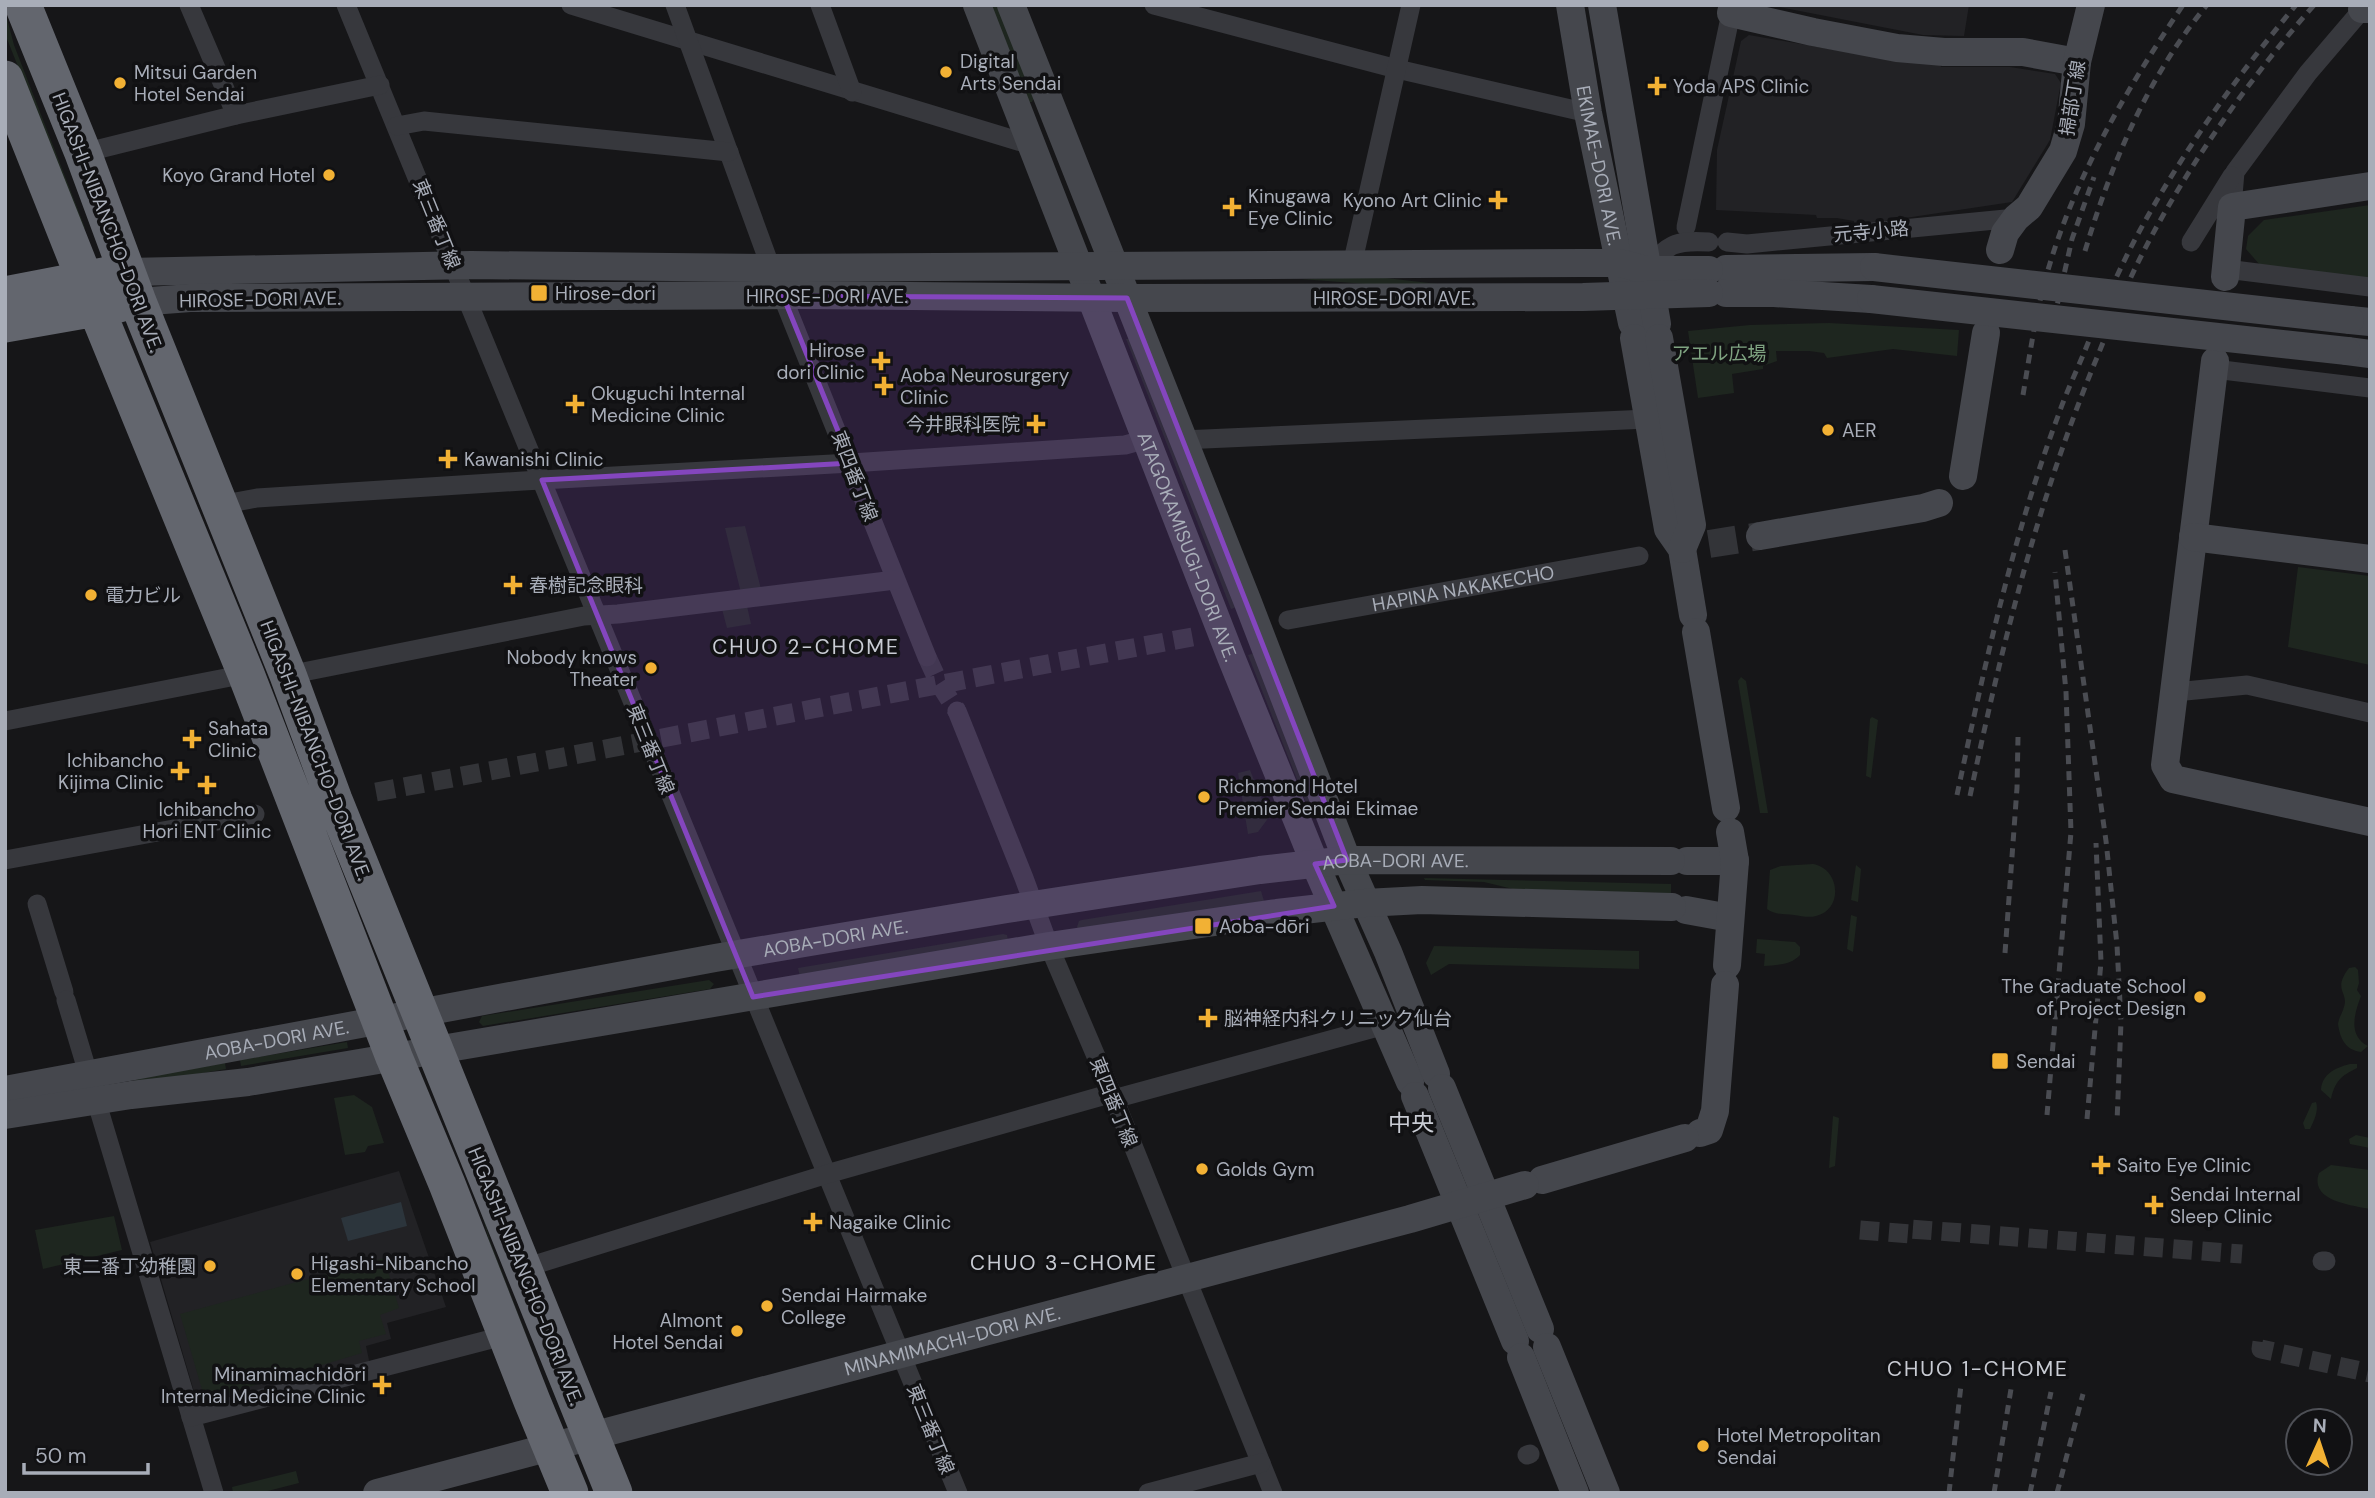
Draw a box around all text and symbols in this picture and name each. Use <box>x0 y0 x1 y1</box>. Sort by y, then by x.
place label: Digital Arts Sendai <box>960 49 1061 96</box>
street label: 掃部丁線 <box>2054 59 2091 138</box>
place label: Mitsui Garden Hotel Sendai <box>134 60 257 107</box>
marker: Digital Arts Sendai <box>938 64 954 80</box>
place label: Yoda APS Clinic <box>1673 74 1809 99</box>
marker: Mitsui Garden Hotel Sendai <box>112 75 128 91</box>
marker: Yoda APS Clinic <box>1647 76 1667 96</box>
street label: EKIMAE-DORI AVE. <box>1571 84 1627 248</box>
street label: HIGASHI-NIBANCHO-DORI AVE. <box>46 89 169 355</box>
place label: Koyo Grand Hotel <box>162 163 315 188</box>
marker: Koyo Grand Hotel <box>321 167 337 183</box>
street label: 東三番丁線 <box>407 175 466 273</box>
place label: Kinugawa Eye Clinic <box>1248 184 1333 231</box>
place label: Kyono Art Clinic <box>1343 188 1482 213</box>
marker: Kyono Art Clinic <box>1488 190 1508 210</box>
marker: Kinugawa Eye Clinic <box>1222 197 1242 217</box>
street label: 元寺小路 <box>1832 216 1910 247</box>
place label: Hirose-dori <box>555 281 656 306</box>
marker: Hirose-dori <box>529 283 549 303</box>
street label: HIROSE-DORI AVE. <box>746 284 908 309</box>
street label: HIROSE-DORI AVE. <box>179 286 341 313</box>
street label: HIROSE-DORI AVE. <box>1313 286 1475 311</box>
place label: Hirose dori Clinic <box>776 338 865 385</box>
park label: アエル広場 <box>1671 341 1767 366</box>
marker: Hirose dori Clinic <box>871 351 891 371</box>
place label: Aoba Neurosurgery Clinic <box>900 363 1070 410</box>
marker: Aoba Neurosurgery Clinic <box>874 376 894 396</box>
place label: Okuguchi Internal Medicine Clinic <box>591 381 745 428</box>
marker: Okuguchi Internal Medicine Clinic <box>565 394 585 414</box>
place label: 今井眼科医院 <box>906 412 1020 437</box>
marker: 今井眼科医院 <box>1026 414 1046 434</box>
place label: AER <box>1842 418 1877 443</box>
marker: AER <box>1820 422 1836 438</box>
street label: 東四番丁線 <box>826 427 883 525</box>
street label: ATAGOKAMISUGI-DORI AVE. <box>1131 428 1243 665</box>
place label: Kawanishi Clinic <box>464 447 604 472</box>
marker: Kawanishi Clinic <box>438 449 458 469</box>
street label: HAPINA NAKAKECHO <box>1370 560 1556 617</box>
place label: 春樹記念眼科 <box>529 573 643 598</box>
marker: 春樹記念眼科 <box>503 575 523 595</box>
place label: 電力ビル <box>105 583 181 608</box>
marker: 電力ビル <box>83 587 99 603</box>
street label: HIGASHI-NIBANCHO-DORI AVE. <box>254 617 377 883</box>
district label: CHUO 2-CHOME <box>712 633 900 661</box>
place label: Nobody knows Theater <box>506 645 637 692</box>
marker: Nobody knows Theater <box>643 660 659 676</box>
street label: 東三番丁線 <box>621 700 680 798</box>
place label: Sahata Clinic <box>208 716 268 763</box>
marker: Sahata Clinic <box>182 729 202 749</box>
place label: Ichibancho Kijima Clinic <box>58 748 164 795</box>
marker: Ichibancho Kijima Clinic <box>170 761 190 781</box>
place label: Richmond Hotel Premier Sendai Ekimae <box>1218 774 1418 821</box>
marker: Ichibancho Hori ENT Clinic <box>197 775 217 795</box>
marker: Richmond Hotel Premier Sendai Ekimae <box>1196 789 1212 805</box>
place label: Ichibancho Hori ENT Clinic <box>142 797 272 844</box>
street label: AOBA-DORI AVE. <box>1321 848 1469 876</box>
street label: AOBA-DORI AVE. <box>761 914 910 963</box>
place label: Aoba-dōri <box>1219 914 1310 939</box>
marker: Aoba-dōri <box>1193 916 1213 936</box>
place label: The Graduate School of Project Design <box>2001 974 2186 1021</box>
marker: The Graduate School of Project Design <box>2192 989 2208 1005</box>
place label: 脳神経内科クリニック仙台 <box>1224 1006 1452 1031</box>
marker: 脳神経内科クリニック仙台 <box>1198 1008 1218 1028</box>
street label: AOBA-DORI AVE. <box>202 1014 351 1066</box>
place label: Sendai <box>2016 1049 2076 1074</box>
marker: Sendai <box>1990 1051 2010 1071</box>
street label: 東四番丁線 <box>1084 1053 1143 1151</box>
district label: 中央 <box>1388 1108 1434 1138</box>
street label: HIGASHI-NIBANCHO-DORI AVE. <box>462 1144 589 1409</box>
place label: Saito Eye Clinic <box>2117 1153 2251 1178</box>
marker: Saito Eye Clinic <box>2091 1155 2111 1175</box>
place label: Golds Gym <box>1216 1157 1314 1182</box>
marker: Golds Gym <box>1194 1161 1210 1177</box>
place label: Sendai Internal Sleep Clinic <box>2170 1182 2300 1229</box>
marker: Sendai Internal Sleep Clinic <box>2144 1195 2164 1215</box>
place label: Nagaike Clinic <box>829 1210 951 1235</box>
marker: Nagaike Clinic <box>803 1212 823 1232</box>
district label: CHUO 3-CHOME <box>970 1249 1158 1277</box>
place label: Higashi-Nibancho Elementary School <box>311 1251 475 1298</box>
place label: 東二番丁幼稚園 <box>63 1254 196 1279</box>
marker: 東二番丁幼稚園 <box>202 1258 218 1274</box>
marker: Higashi-Nibancho Elementary School <box>289 1266 305 1282</box>
place label: Sendai Hairmake College <box>781 1283 927 1330</box>
marker: Sendai Hairmake College <box>759 1298 775 1314</box>
street label: MINAMIMACHI-DORI AVE. <box>842 1300 1063 1382</box>
place label: Almont Hotel Sendai <box>612 1308 723 1355</box>
marker: Almont Hotel Sendai <box>729 1323 745 1339</box>
district label: CHUO 1-CHOME <box>1887 1355 2069 1383</box>
place label: Minamimachidōri Internal Medicine Clinic <box>161 1362 366 1409</box>
marker: Minamimachidōri Internal Medicine Clinic <box>372 1375 392 1395</box>
street label: 東三番丁線 <box>901 1380 960 1478</box>
north arrow <box>2284 1407 2354 1477</box>
text: N <box>2312 1413 2327 1438</box>
place label: Hotel Metropolitan Sendai <box>1717 1423 1881 1470</box>
scale bar <box>24 1432 149 1476</box>
marker: Hotel Metropolitan Sendai <box>1695 1438 1711 1454</box>
text: 50 m <box>35 1442 86 1470</box>

